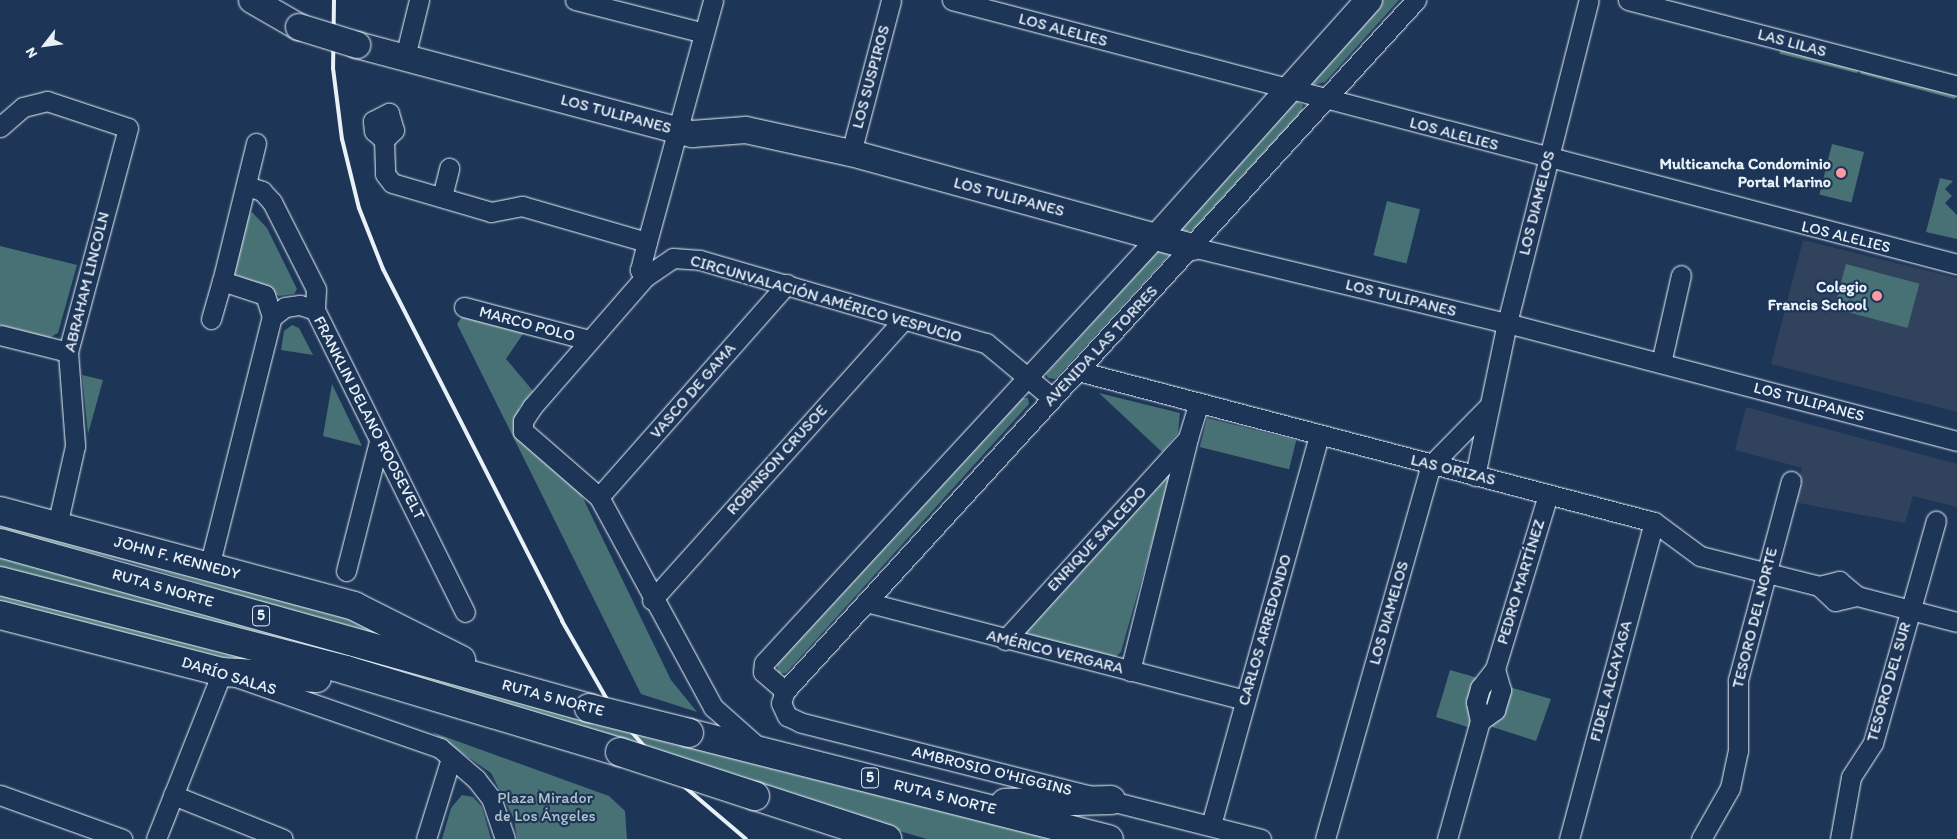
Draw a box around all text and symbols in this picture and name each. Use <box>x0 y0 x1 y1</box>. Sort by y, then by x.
street label: LOS ALELIES <box>1016 9 1110 51</box>
north arrow <box>20 20 70 70</box>
street label: LOS SUSPIROS <box>848 24 894 130</box>
street label: LAS LILAS <box>1755 24 1829 62</box>
text: N <box>22 44 41 61</box>
street label: LOS TULIPANES <box>559 90 673 138</box>
street label: LOS ALELIES <box>1407 113 1501 155</box>
street label: LOS DIAMELOS <box>1514 148 1560 258</box>
place label: Multicancha Condominio Portal Marino <box>1659 154 1831 192</box>
marker: Multicancha Condominio Portal Marino <box>1835 167 1847 179</box>
street label: LOS TULIPANES <box>952 173 1066 221</box>
street label: ABRAHAM LINCOLN <box>60 210 114 354</box>
street label: LOS ALELIES <box>1799 217 1893 257</box>
street label: CIRCUNVALACIÓN AMÉRICO VESPUCIO <box>688 251 964 347</box>
street label: LOS TULIPANES <box>1344 275 1458 321</box>
place label: Colegio Francis School <box>1768 277 1867 315</box>
street label: AVENIDA LAS TORRES <box>1040 282 1162 410</box>
marker: Colegio Francis School <box>1871 290 1883 302</box>
street label: MARCO POLO <box>477 302 577 346</box>
street label: FRANKLIN DELANO ROOSEVELT <box>309 313 429 523</box>
street label: VASCO DE GAMA <box>646 339 740 443</box>
street label: LOS TULIPANES <box>1752 378 1866 426</box>
street label: ROBINSON CRUSOE <box>723 401 831 519</box>
street label: LAS ORIZAS <box>1410 450 1496 490</box>
street label: ENRIQUE SALCEDO <box>1043 482 1151 596</box>
street label: PEDRO MARTÍNEZ <box>1493 517 1549 647</box>
street label: JOHN F. KENNEDY <box>112 532 242 584</box>
street label: TESORO DEL NORTE <box>1728 545 1782 691</box>
street label: CARLOS ARREDONDO <box>1234 552 1296 708</box>
street label: LOS DIAMELOS <box>1365 558 1413 668</box>
street label: RUTA 5 NORTE <box>110 564 216 612</box>
road number: 5 <box>251 604 271 628</box>
street label: FIDEL ALCAYAGA <box>1586 618 1636 744</box>
street label: TESORO DEL SUR <box>1863 620 1915 744</box>
street label: AMÉRICO VERGARA <box>985 626 1125 678</box>
street label: DARÍO SALAS <box>179 652 279 700</box>
street label: RUTA 5 NORTE <box>500 675 606 721</box>
street label: AMBROSIO O'HIGGINS <box>911 742 1073 800</box>
road number: 5 <box>860 766 880 790</box>
street label: RUTA 5 NORTE <box>892 775 998 819</box>
park label: Plaza Mirador de Los Ángeles <box>494 788 596 826</box>

